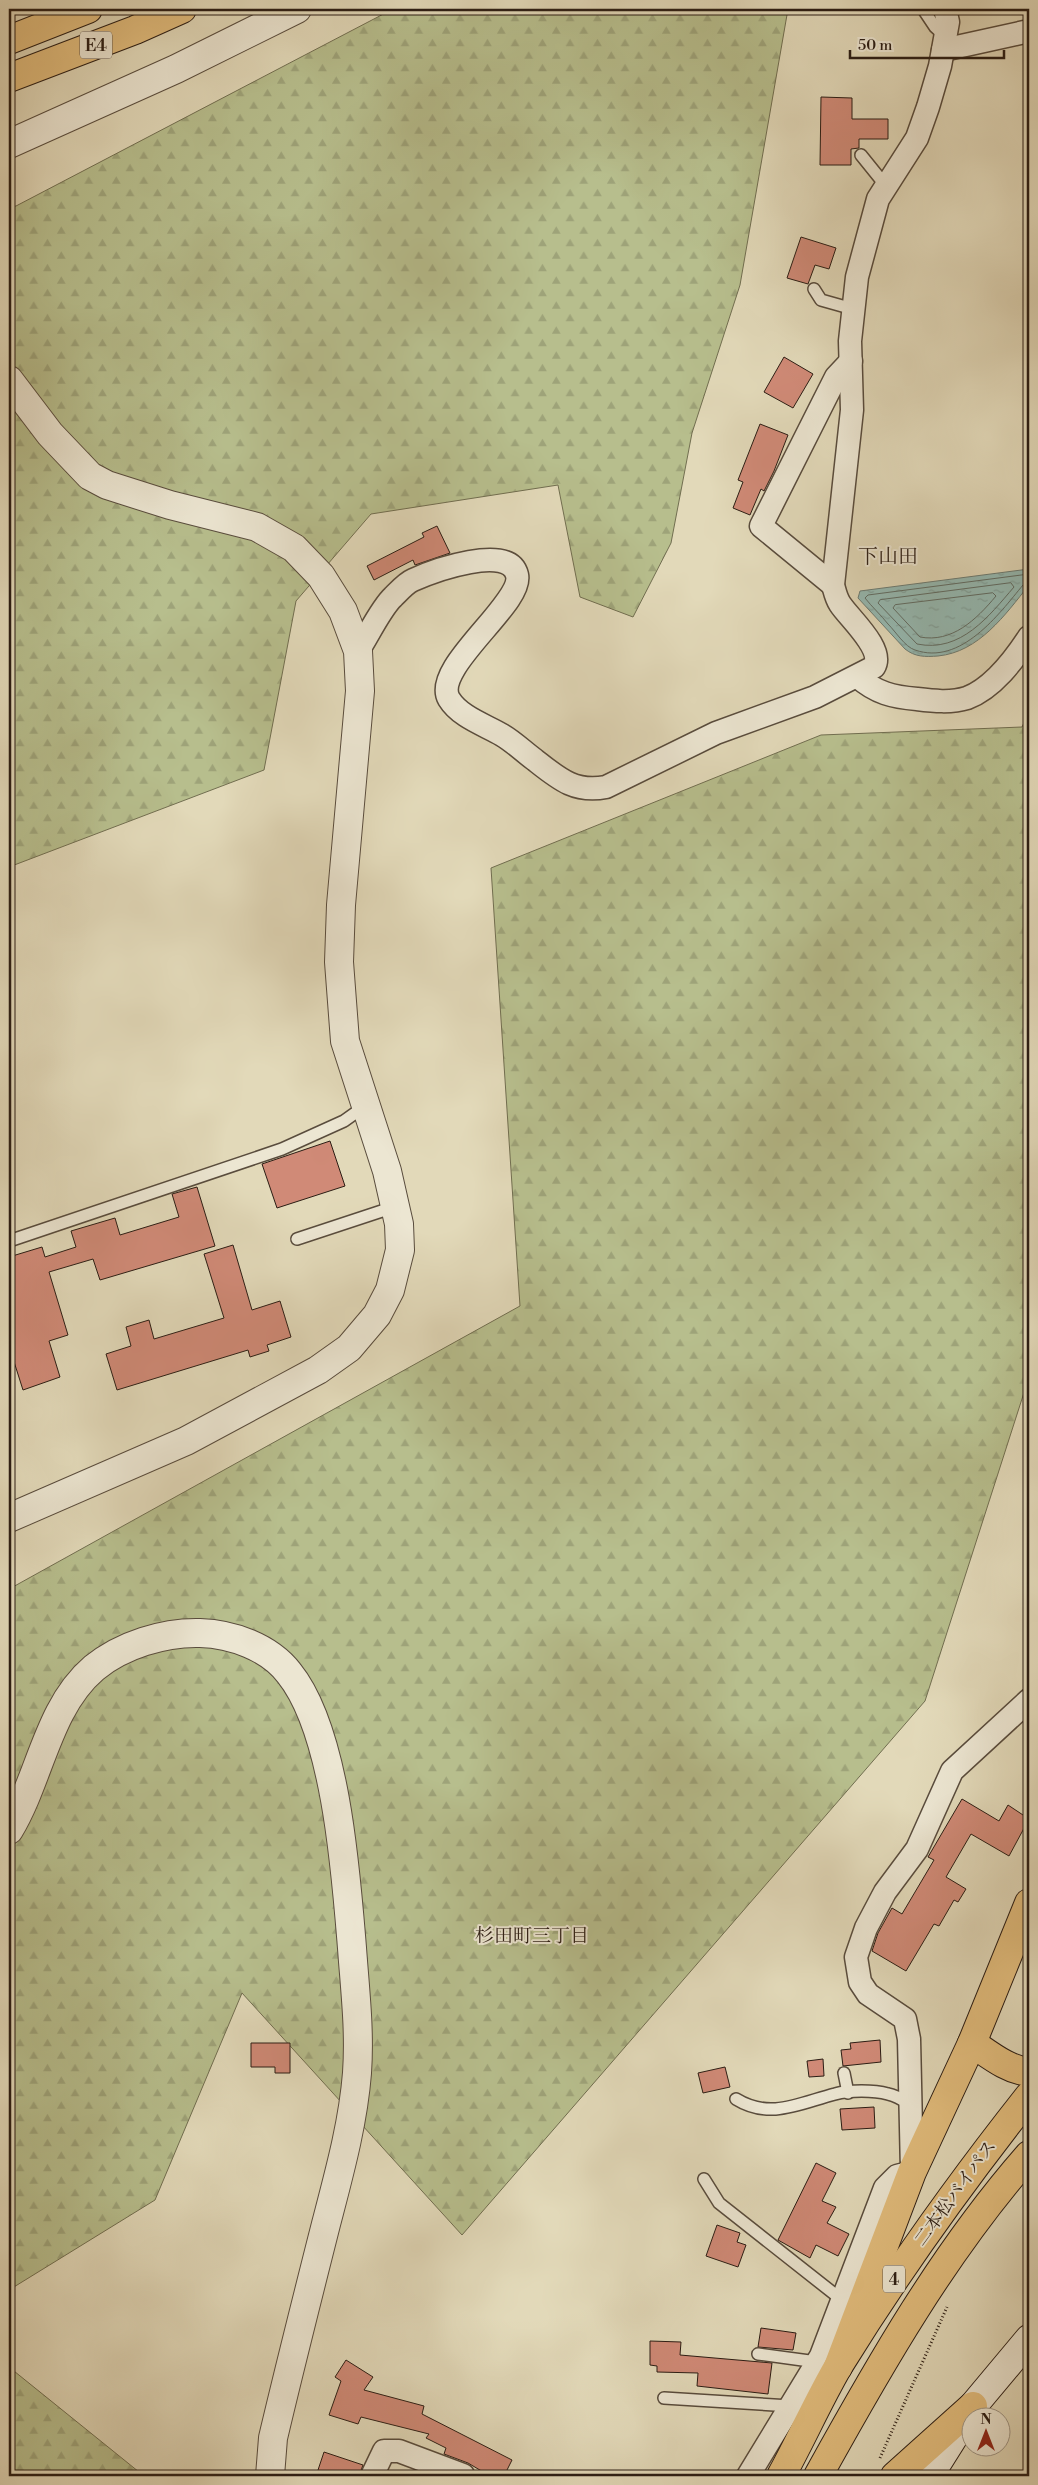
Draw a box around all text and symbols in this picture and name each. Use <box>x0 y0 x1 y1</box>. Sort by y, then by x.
scale bar <box>850 28 1004 60</box>
road number: E4 <box>80 32 112 58</box>
text: 50 m <box>858 36 892 55</box>
district label: 下山田 <box>858 545 918 570</box>
district label: 杉田町三丁目 <box>475 1924 589 1948</box>
street label: 二本松バイパス <box>909 2136 1002 2251</box>
road number: 4 <box>883 2266 905 2292</box>
north arrow <box>960 2408 1010 2458</box>
text: N <box>980 2411 992 2429</box>

